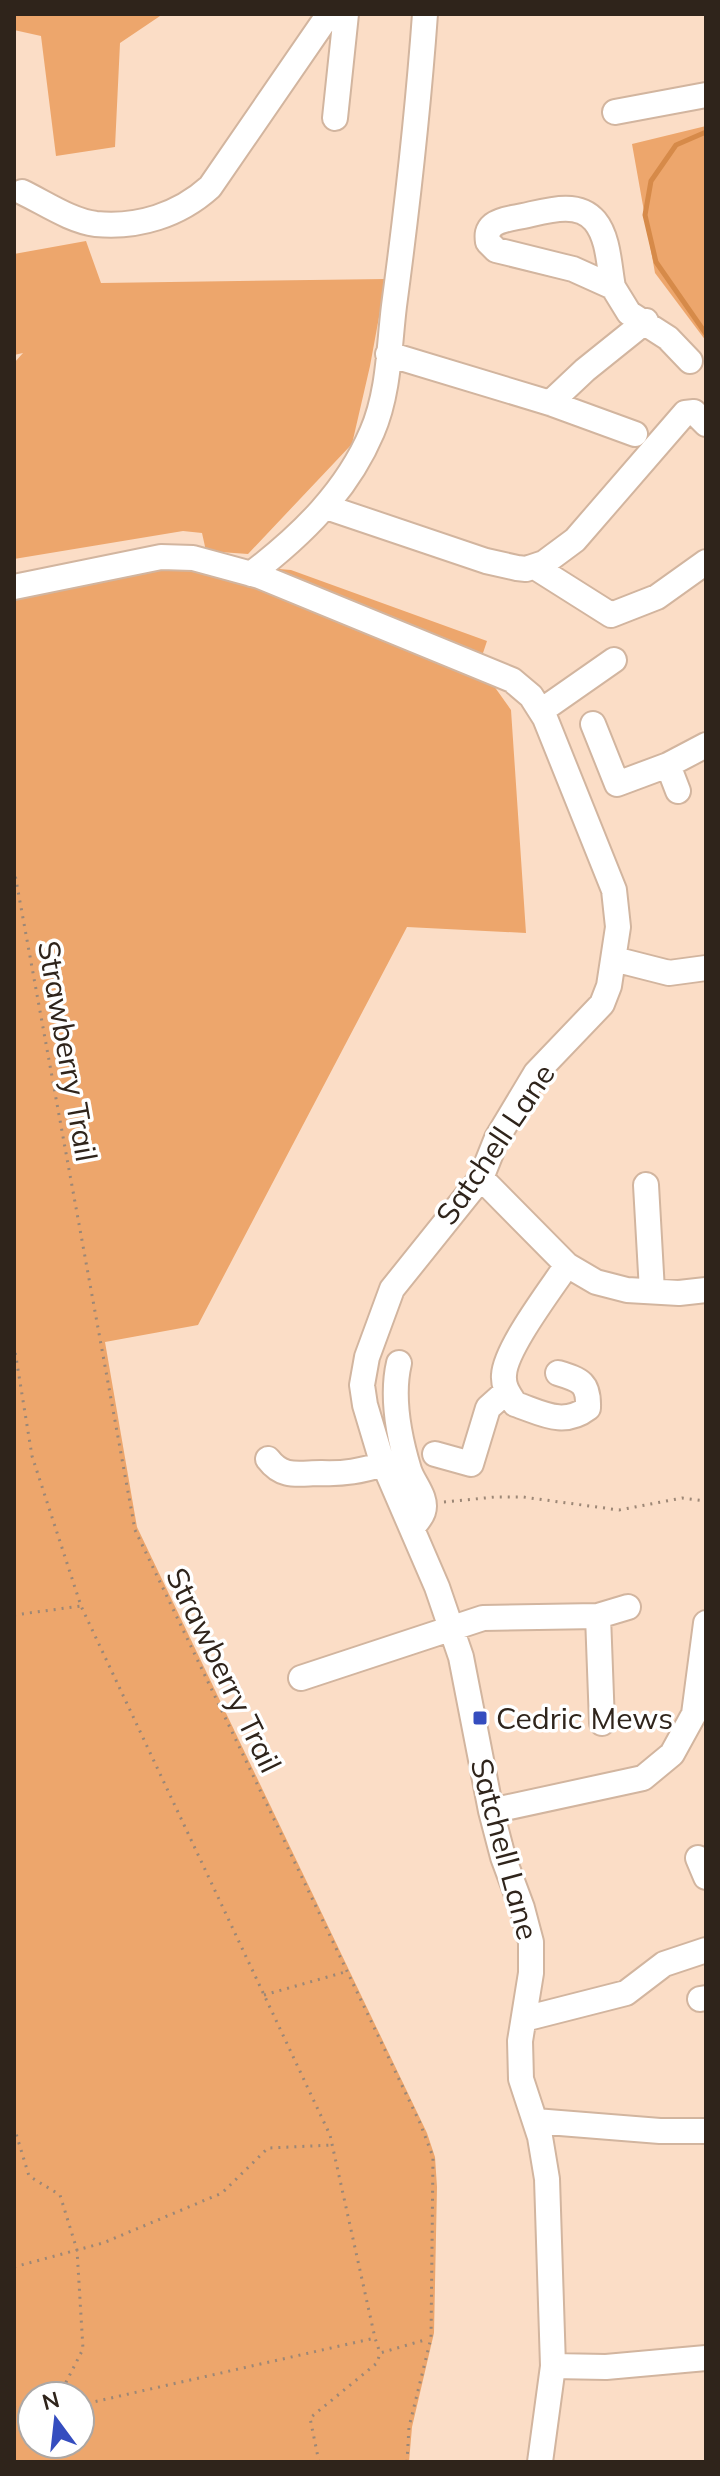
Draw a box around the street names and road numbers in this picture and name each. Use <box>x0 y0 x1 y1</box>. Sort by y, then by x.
street label: Strawberry Trail <box>30 938 106 1164</box>
street label: Satchell Lane <box>427 1056 563 1232</box>
street label: Strawberry Trail <box>158 1561 290 1779</box>
street label: Satchell Lane <box>463 1754 547 1944</box>

